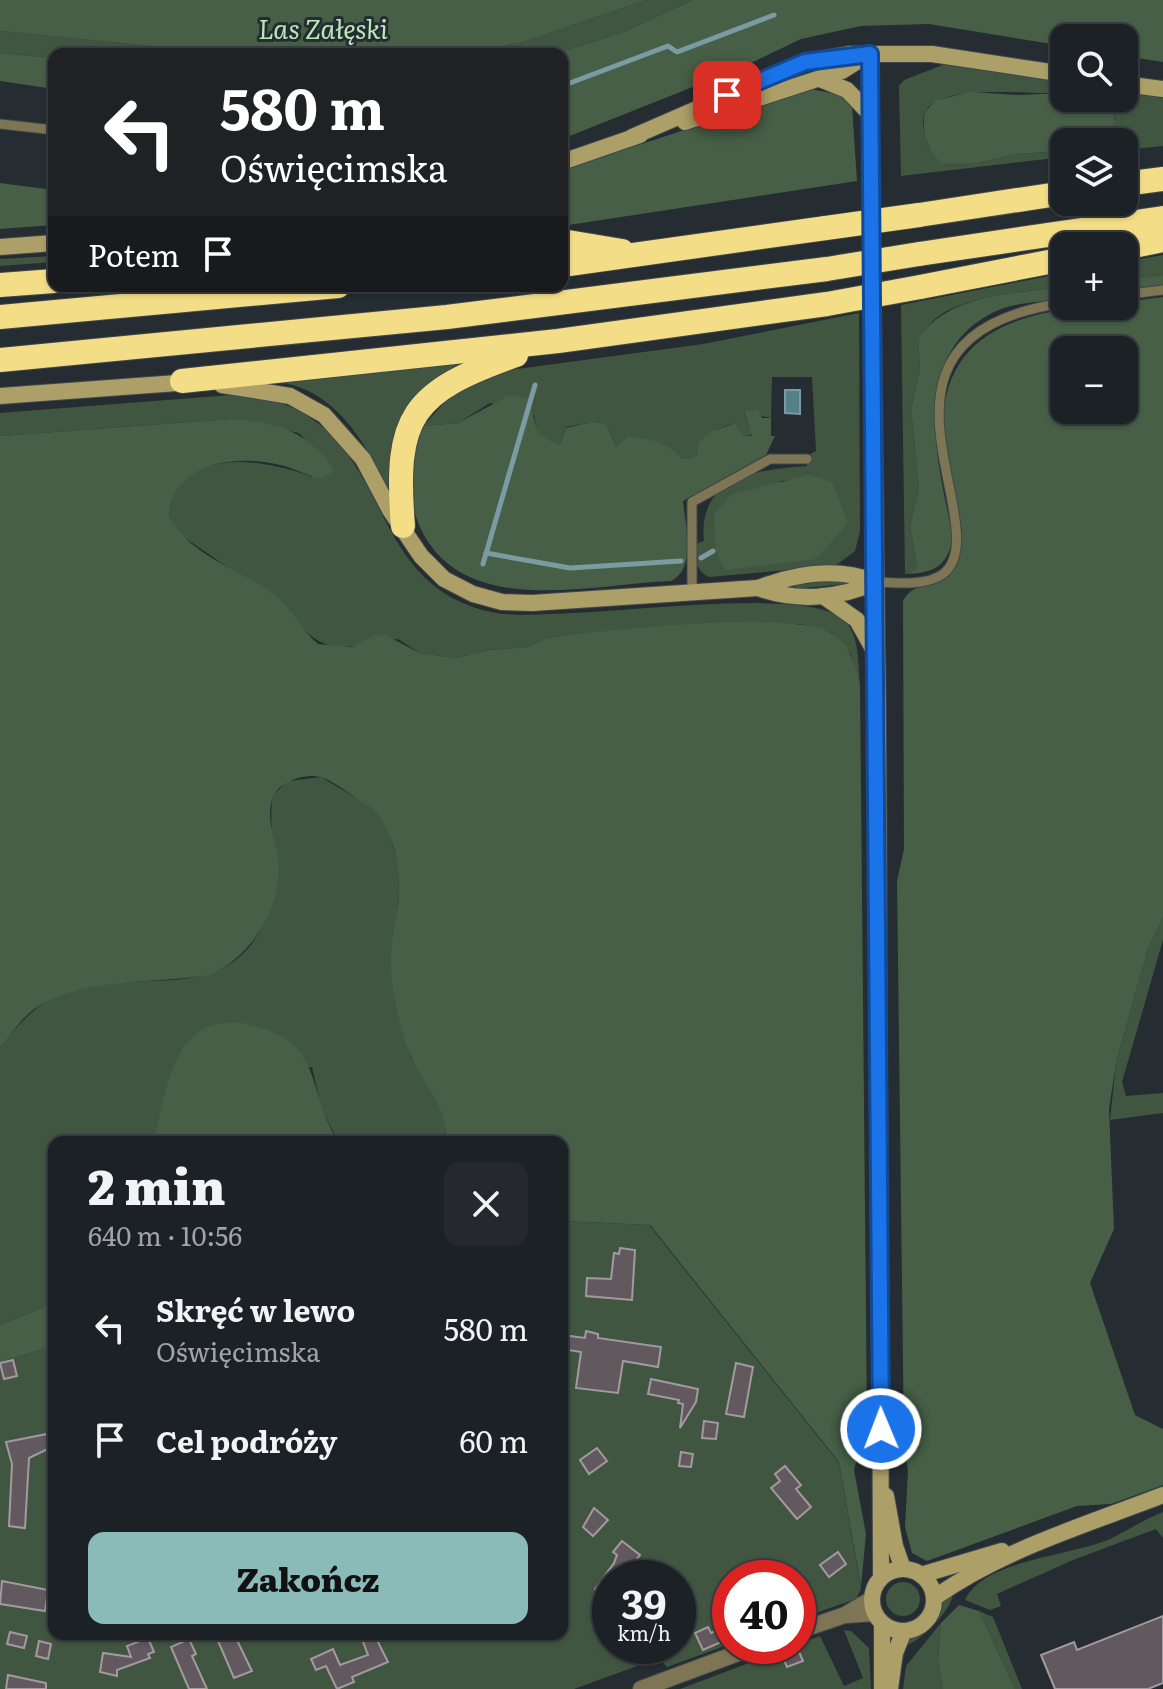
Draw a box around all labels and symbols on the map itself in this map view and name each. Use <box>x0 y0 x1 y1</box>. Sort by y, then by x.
park label: Las Załęski <box>258 8 388 47</box>
pin <box>693 61 761 129</box>
position arrow <box>839 1387 923 1471</box>
speed limit sign: 40 <box>712 1560 816 1664</box>

